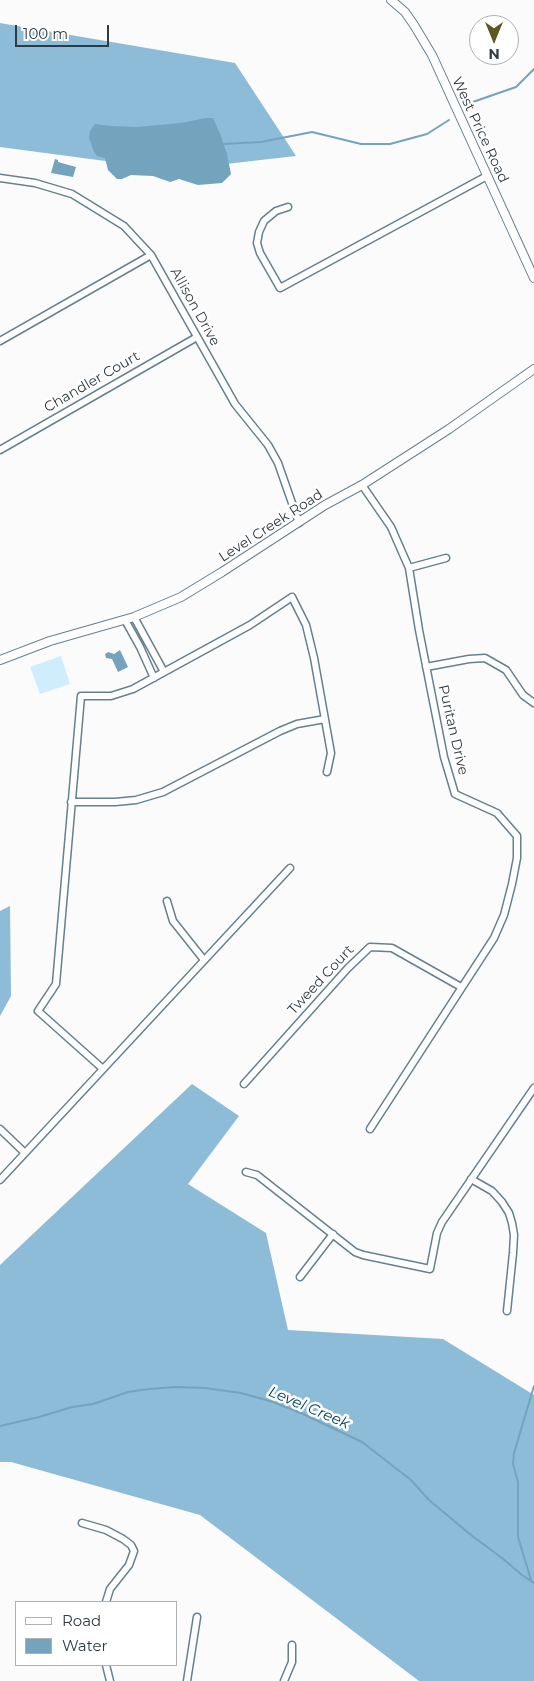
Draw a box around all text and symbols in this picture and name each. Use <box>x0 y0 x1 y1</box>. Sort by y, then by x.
scale bar <box>18 15 111 47</box>
north arrow <box>469 15 519 65</box>
text: 100 m <box>23 24 68 43</box>
text: N <box>488 45 500 63</box>
street label: West Price Road <box>448 74 512 186</box>
street label: Allison Drive <box>167 265 223 349</box>
street label: Chandler Court <box>41 348 143 416</box>
street label: Level Creek Road <box>216 486 326 566</box>
street label: Puritan Drive <box>434 683 472 777</box>
street label: Tweed Court <box>284 942 358 1018</box>
water label: Level Creek <box>266 1383 352 1433</box>
legend <box>15 1601 178 1666</box>
text: Road <box>62 1611 101 1630</box>
text: Water <box>62 1636 108 1655</box>

